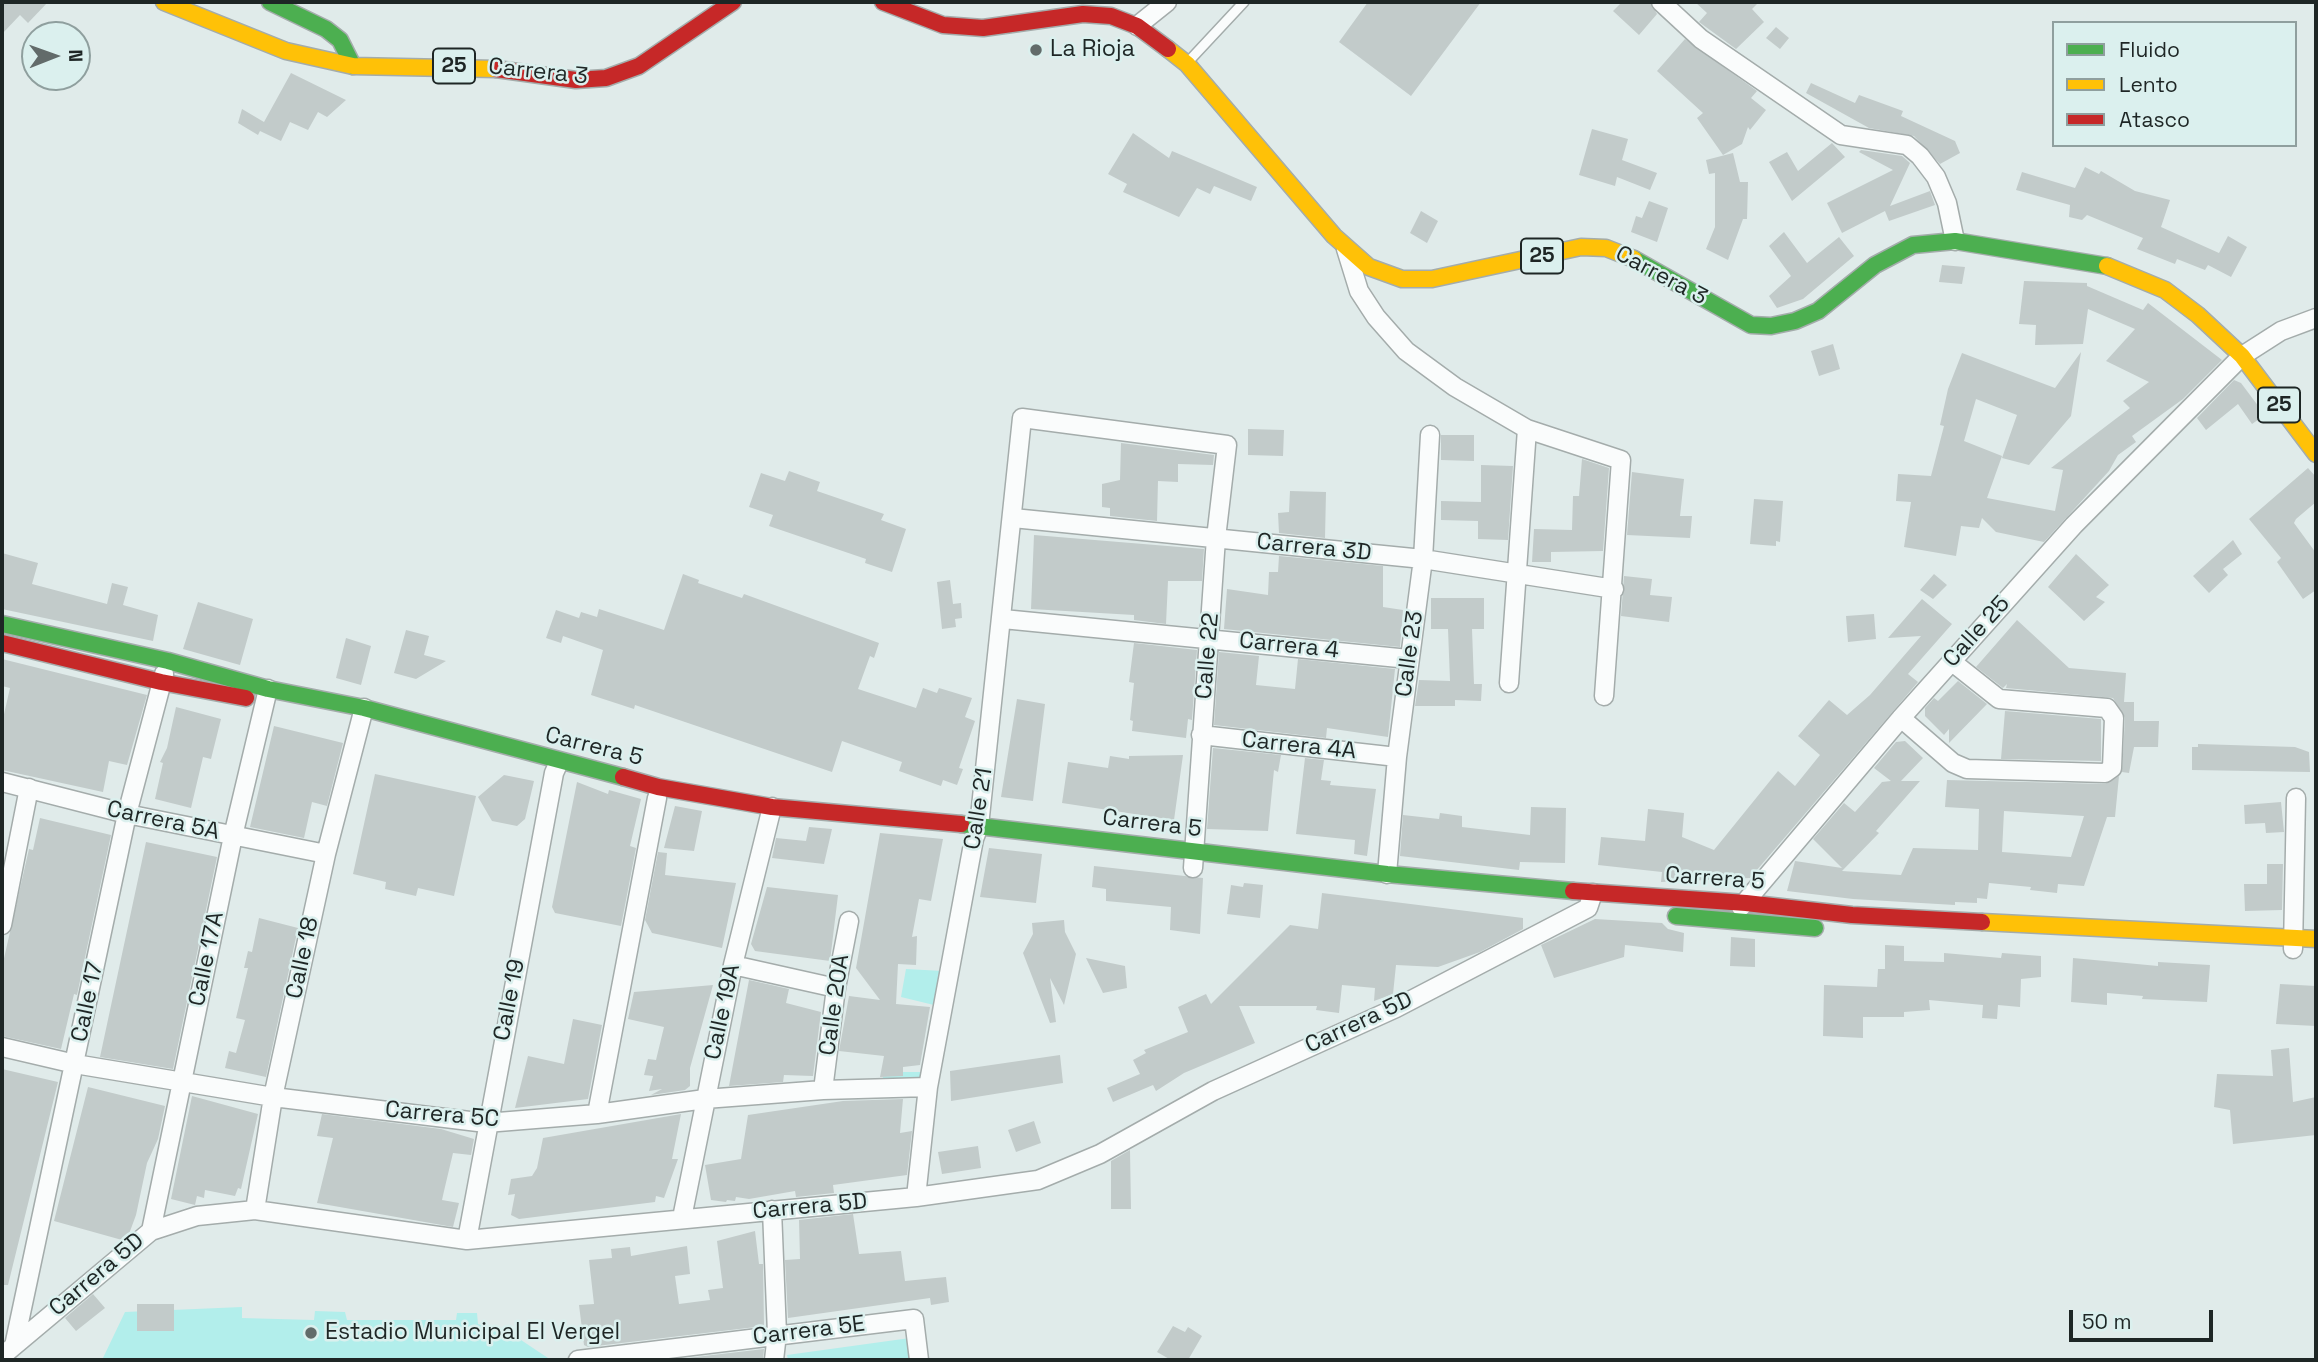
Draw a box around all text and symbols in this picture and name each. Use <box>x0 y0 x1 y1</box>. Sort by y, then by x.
north arrow <box>21 21 91 91</box>
legend <box>2052 21 2297 147</box>
place label: La Rioja <box>1050 36 1135 64</box>
text: Fluido <box>2119 36 2180 63</box>
marker: La Rioja <box>1028 42 1044 58</box>
road number: 25 <box>433 48 475 84</box>
text: N <box>63 49 88 62</box>
street label: Carrera 3 <box>487 53 589 91</box>
text: Lento <box>2119 71 2178 98</box>
text: Atasco <box>2119 106 2190 133</box>
road number: 25 <box>1521 238 1563 274</box>
street label: Carrera 3 <box>1610 240 1712 312</box>
road number: 25 <box>2258 388 2300 422</box>
street label: Carrera 3D <box>1255 528 1373 568</box>
street label: Calle 25 <box>1938 591 2016 673</box>
street label: Calle 23 <box>1390 609 1430 699</box>
street label: Calle 22 <box>1190 612 1226 700</box>
street label: Carrera 4 <box>1238 627 1340 665</box>
street label: Carrera 5 <box>542 722 646 772</box>
street label: Carrera 4A <box>1240 726 1358 766</box>
street label: Calle 21 <box>959 766 999 852</box>
street label: Carrera 5A <box>104 796 222 846</box>
street label: Carrera 5 <box>1101 804 1203 844</box>
street label: Carrera 5 <box>1664 862 1766 896</box>
street label: Calle 17A <box>184 909 230 1009</box>
street label: Calle 18 <box>281 915 325 1001</box>
street label: Calle 20A <box>814 953 856 1057</box>
street label: Calle 19 <box>489 957 531 1043</box>
street label: Calle 17 <box>66 959 110 1045</box>
street label: Calle 19A <box>699 962 747 1062</box>
street label: Carrera 5D <box>1301 986 1417 1060</box>
street label: Carrera 5C <box>384 1096 500 1134</box>
street label: Carrera 5D <box>752 1188 868 1226</box>
street label: Carrera 5D <box>44 1227 150 1323</box>
scale bar <box>2073 1296 2216 1340</box>
text: 50 m <box>2082 1308 2132 1335</box>
street label: Carrera 5E <box>751 1310 867 1352</box>
place label: Estadio Municipal El Vergel <box>325 1319 620 1347</box>
marker: Estadio Municipal El Vergel <box>303 1325 319 1341</box>

